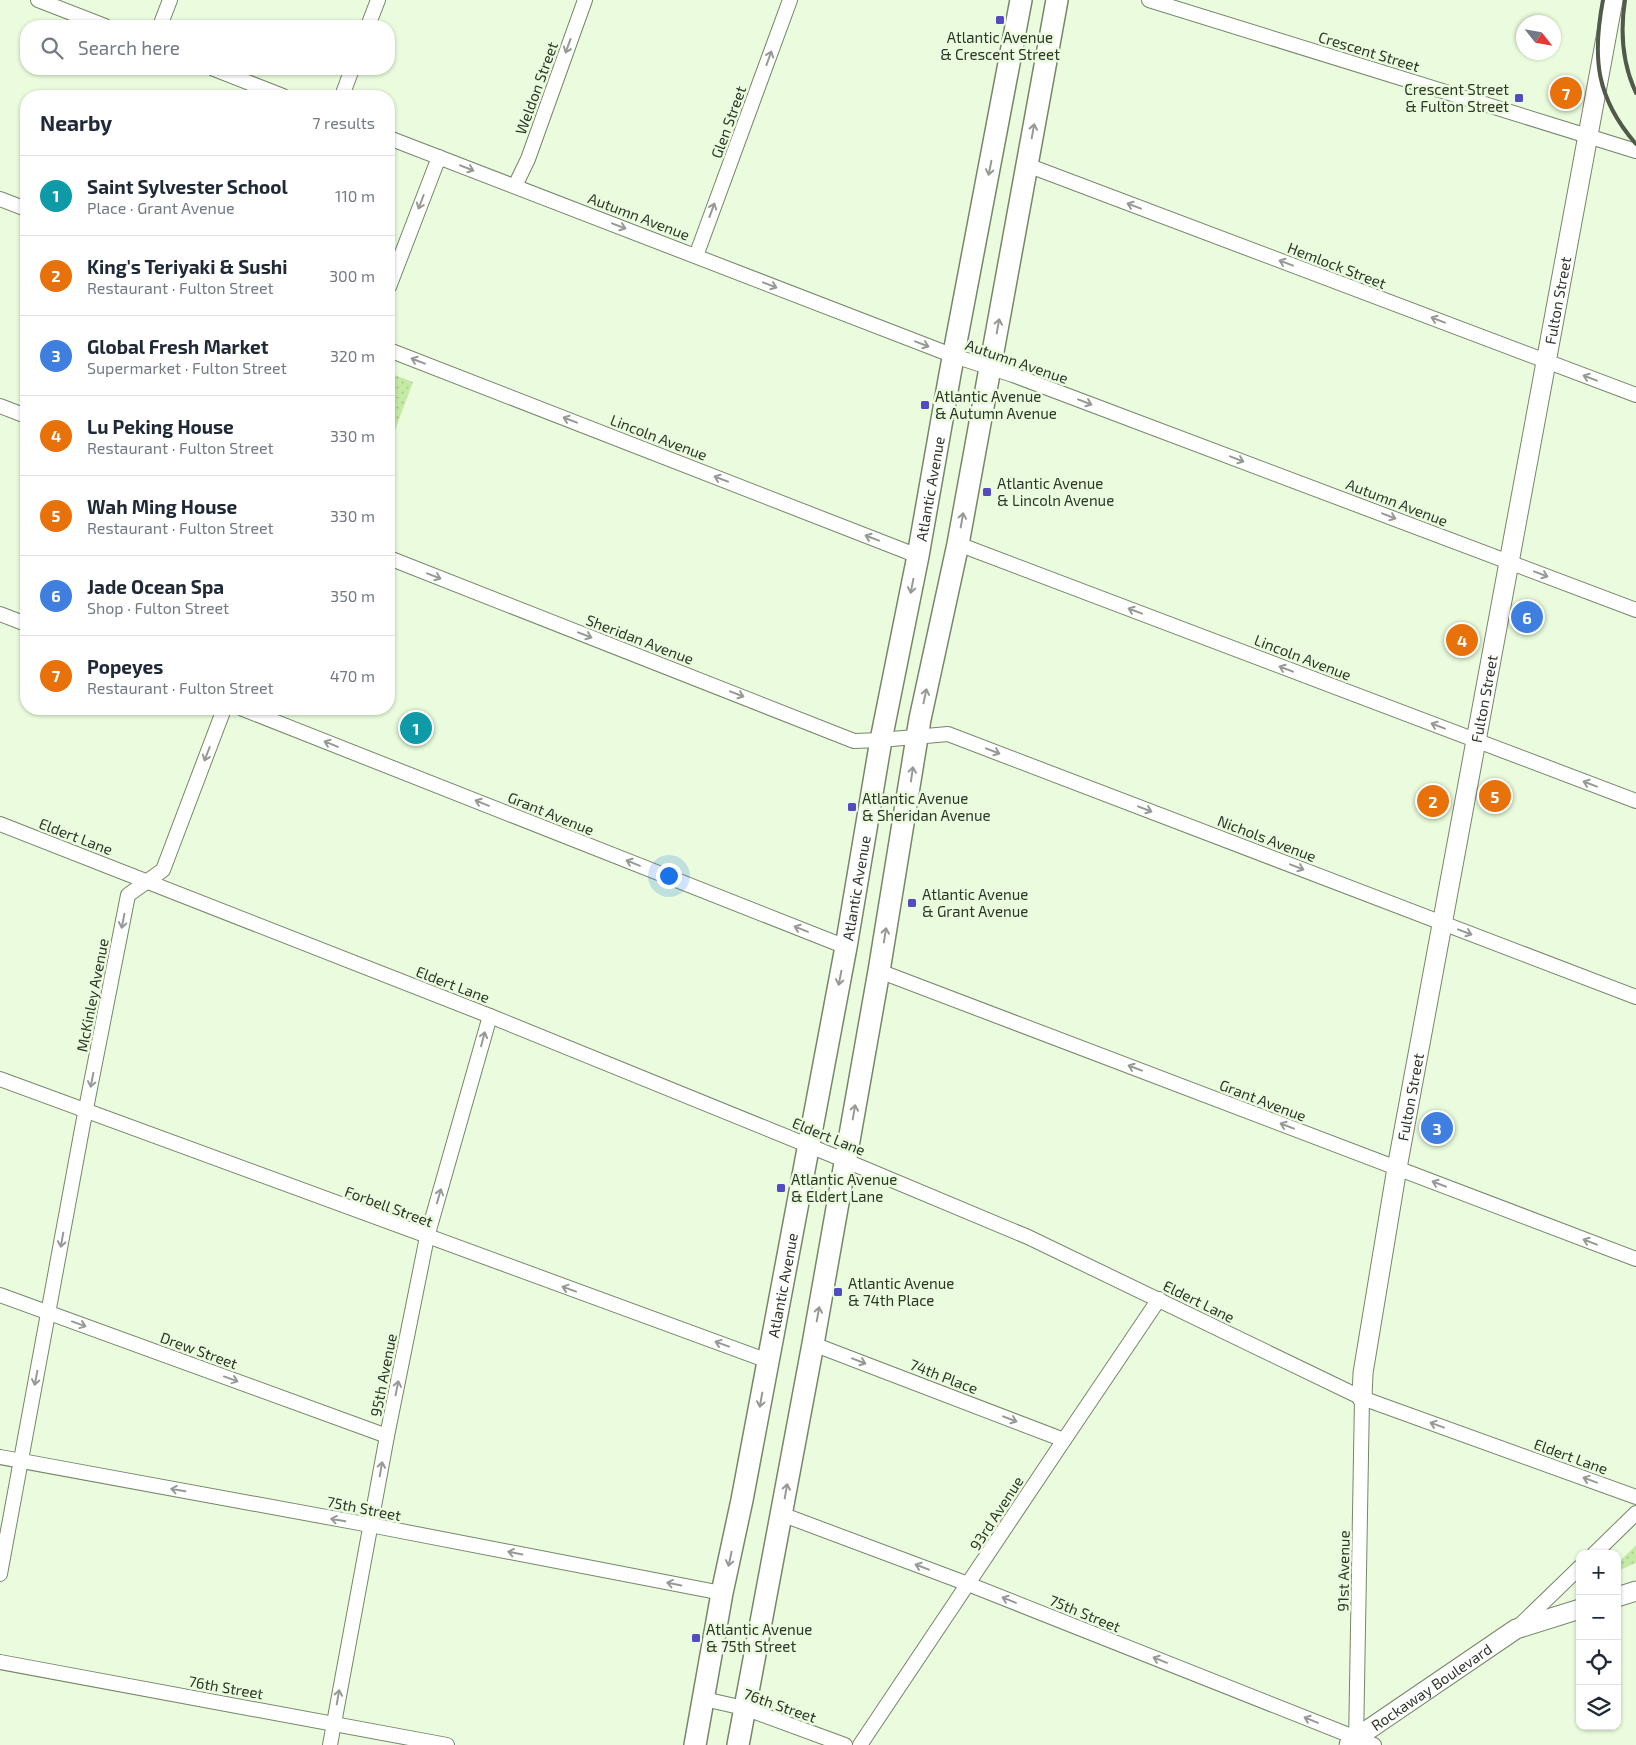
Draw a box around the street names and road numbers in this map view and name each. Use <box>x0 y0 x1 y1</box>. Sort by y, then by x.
street label: Crescent Street <box>1316 27 1422 75</box>
street label: Weldon Street <box>511 39 561 137</box>
street label: Glen Street <box>707 83 749 161</box>
street label: Autumn Avenue <box>586 188 692 244</box>
street label: Hemlock Street <box>1285 238 1389 292</box>
street label: Fulton Street <box>1540 255 1574 346</box>
street label: Autumn Avenue <box>963 335 1071 387</box>
street label: Lincoln Avenue <box>608 410 710 464</box>
street label: Atlantic Avenue <box>912 435 948 543</box>
street label: Autumn Avenue <box>1344 474 1450 530</box>
street label: Sheridan Avenue <box>584 610 696 668</box>
street label: Lincoln Avenue <box>1252 630 1354 684</box>
street label: Fulton Street <box>1467 653 1501 744</box>
street label: Grant Avenue <box>505 788 597 838</box>
street label: Nichols Avenue <box>1215 811 1319 865</box>
street label: Eldert Lane <box>37 814 115 858</box>
street label: Atlantic Avenue <box>838 834 874 942</box>
street label: McKinley Avenue <box>72 937 112 1053</box>
street label: Eldert Lane <box>414 962 492 1006</box>
street label: Fulton Street <box>1393 1051 1427 1142</box>
street label: Grant Avenue <box>1217 1075 1309 1125</box>
street label: Eldert Lane <box>790 1113 868 1159</box>
street label: Forbell Street <box>342 1182 436 1230</box>
street label: Atlantic Avenue <box>764 1231 801 1339</box>
street label: Eldert Lane <box>1160 1276 1238 1326</box>
street label: Drew Street <box>158 1328 240 1372</box>
street label: 95th Avenue <box>366 1332 400 1418</box>
street label: 74th Place <box>907 1355 981 1397</box>
street label: Eldert Lane <box>1532 1434 1610 1478</box>
street label: 93rd Avenue <box>965 1473 1027 1553</box>
street label: 75th Street <box>325 1492 403 1524</box>
street label: 91st Avenue <box>1333 1530 1353 1612</box>
street label: 75th Street <box>1047 1591 1123 1636</box>
street label: Rockaway Boulevard <box>1368 1639 1495 1734</box>
street label: 76th Street <box>187 1672 265 1702</box>
street label: 76th Street <box>741 1684 819 1726</box>

